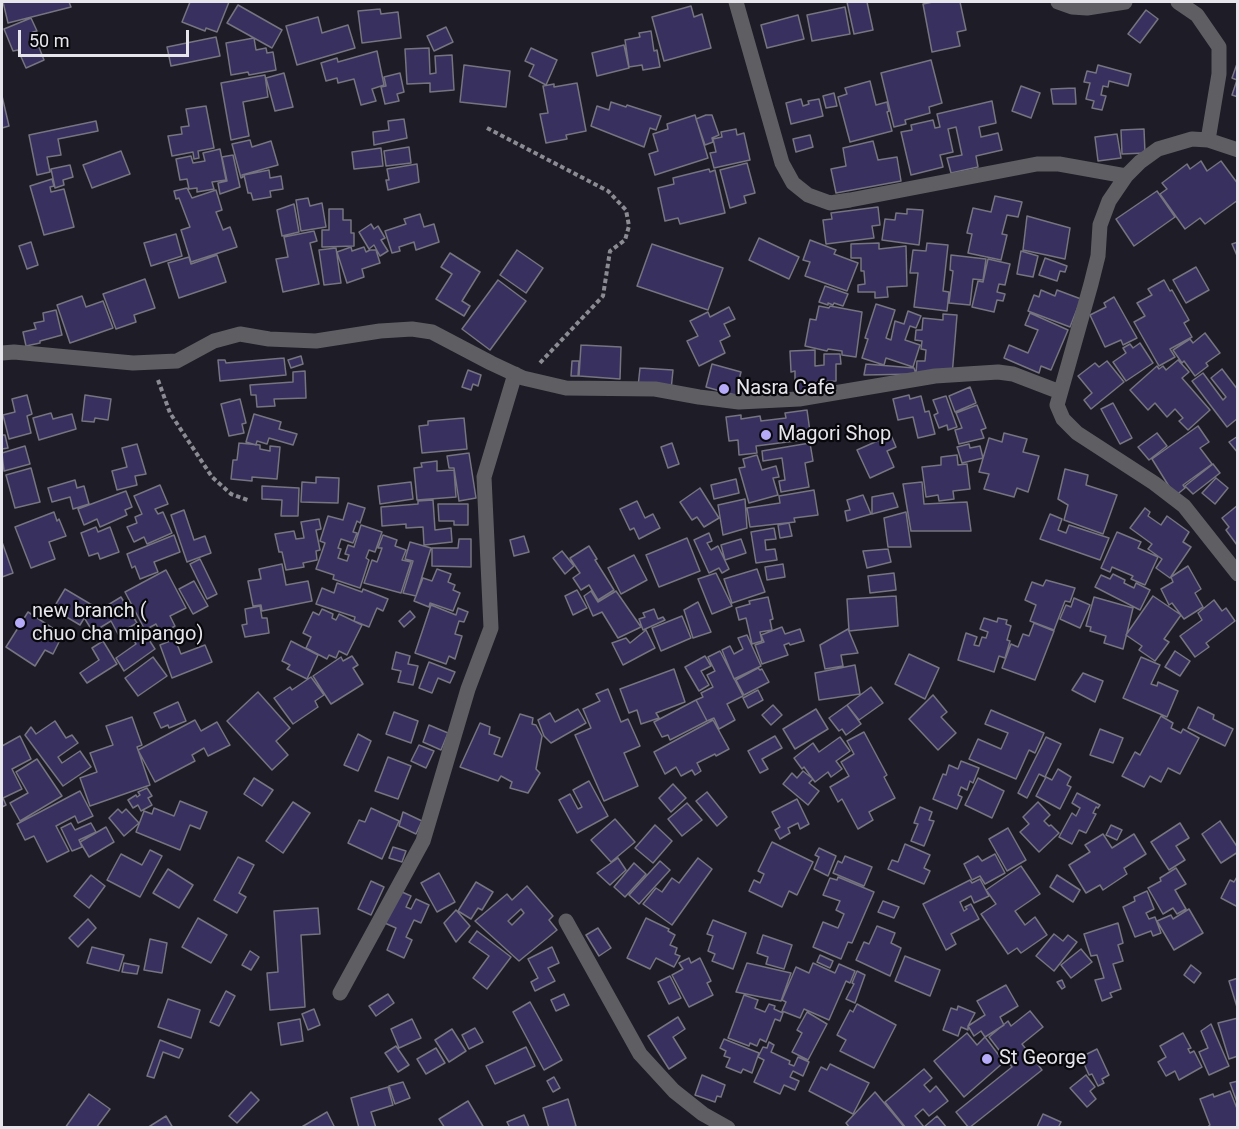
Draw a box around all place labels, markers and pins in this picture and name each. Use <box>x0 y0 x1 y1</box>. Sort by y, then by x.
place label: Nasra Cafe <box>736 377 835 401</box>
marker: Nasra Cafe <box>717 382 731 396</box>
place label: Magori Shop <box>778 423 891 447</box>
marker: Magori Shop <box>759 428 773 442</box>
place label: new branch ( chuo cha mipango) <box>32 600 203 647</box>
marker: new branch ( chuo cha mipango) <box>13 616 27 630</box>
place label: St George <box>999 1047 1086 1071</box>
marker: St George <box>980 1052 994 1066</box>

